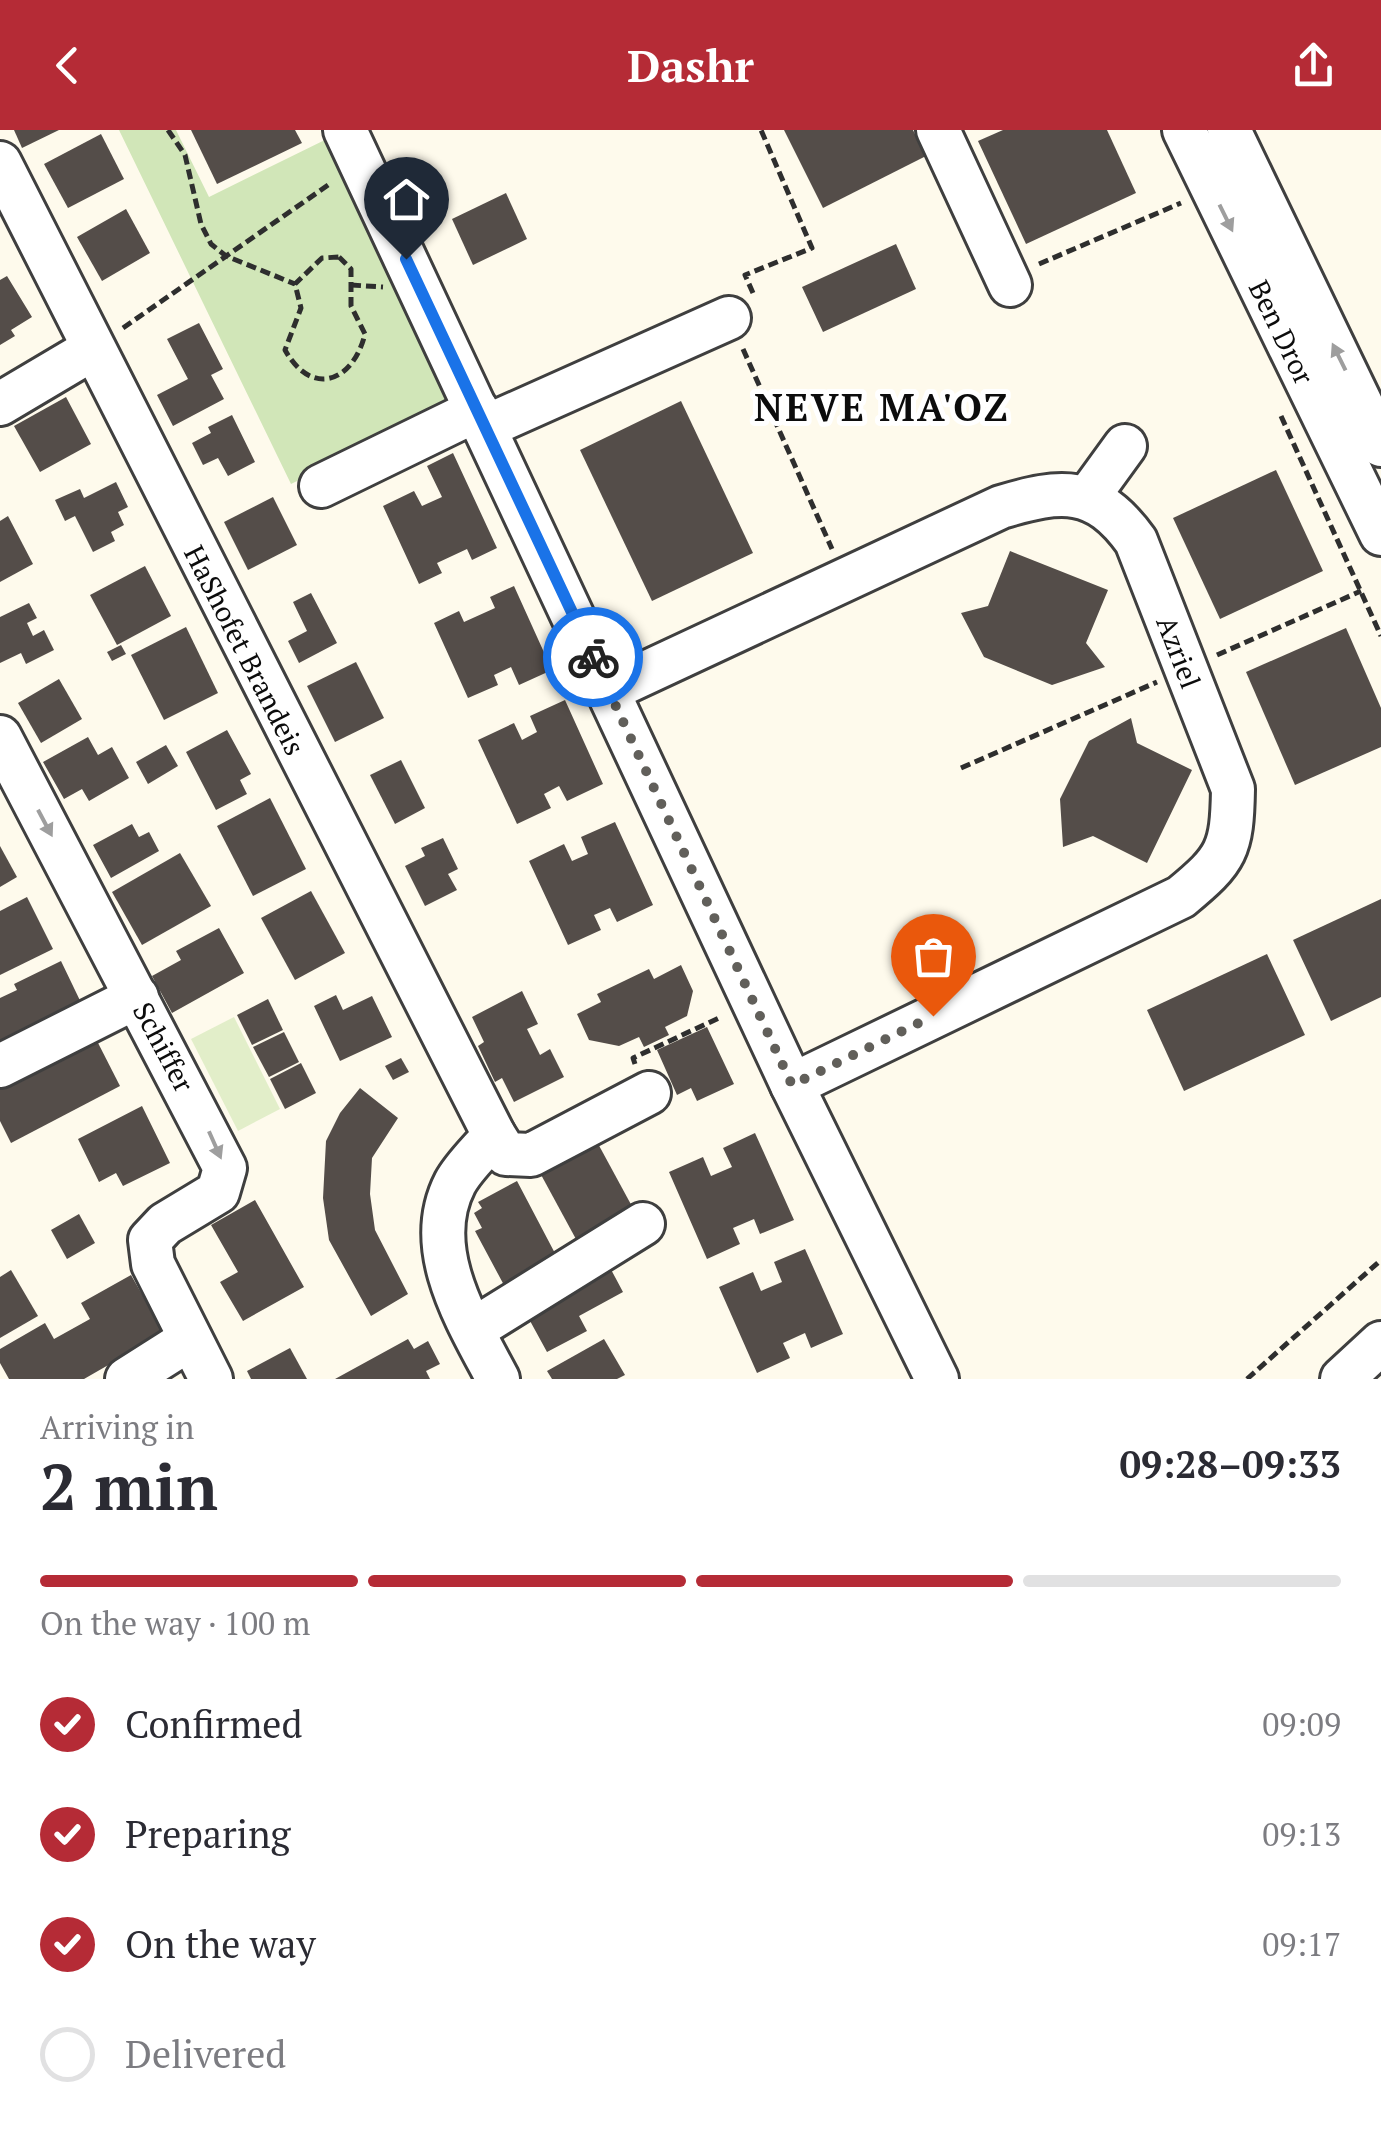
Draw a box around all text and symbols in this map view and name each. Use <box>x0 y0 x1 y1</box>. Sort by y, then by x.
text: Dashr <box>627 35 754 95</box>
icon: back <box>40 38 95 93</box>
icon: share <box>1286 38 1341 93</box>
pin <box>364 157 449 260</box>
icon: home <box>379 172 434 227</box>
one-way arrow <box>1218 203 1235 232</box>
street label: Ben Dror <box>1241 274 1323 390</box>
one-way arrow <box>1330 342 1347 371</box>
district label: NEVE MA'OZ <box>754 382 1010 432</box>
street label: HaShofet Brandeis <box>176 539 314 761</box>
courier <box>543 607 643 707</box>
street label: Azriel <box>1148 611 1210 693</box>
icon: bike <box>566 630 621 685</box>
one-way arrow <box>37 809 54 838</box>
pin <box>891 914 976 1017</box>
icon: bag <box>906 929 961 984</box>
street label: Schiffer <box>125 996 203 1098</box>
one-way arrow <box>207 1130 223 1160</box>
text: Arriving in <box>40 1406 194 1448</box>
text: 09:28–09:33 <box>1119 1439 1341 1489</box>
text: 2 min <box>40 1442 218 1529</box>
text: On the way · 100 m <box>40 1602 310 1644</box>
icon: check <box>40 1697 95 1752</box>
text: Confirmed <box>125 1699 303 1749</box>
text: 09:09 <box>1262 1703 1341 1745</box>
icon: check <box>40 1807 95 1862</box>
text: Preparing <box>125 1809 291 1859</box>
text: 09:13 <box>1262 1813 1341 1855</box>
icon: check <box>40 1917 95 1972</box>
text: On the way <box>125 1919 316 1969</box>
text: 09:17 <box>1262 1923 1341 1965</box>
text: Delivered <box>125 2029 286 2079</box>

